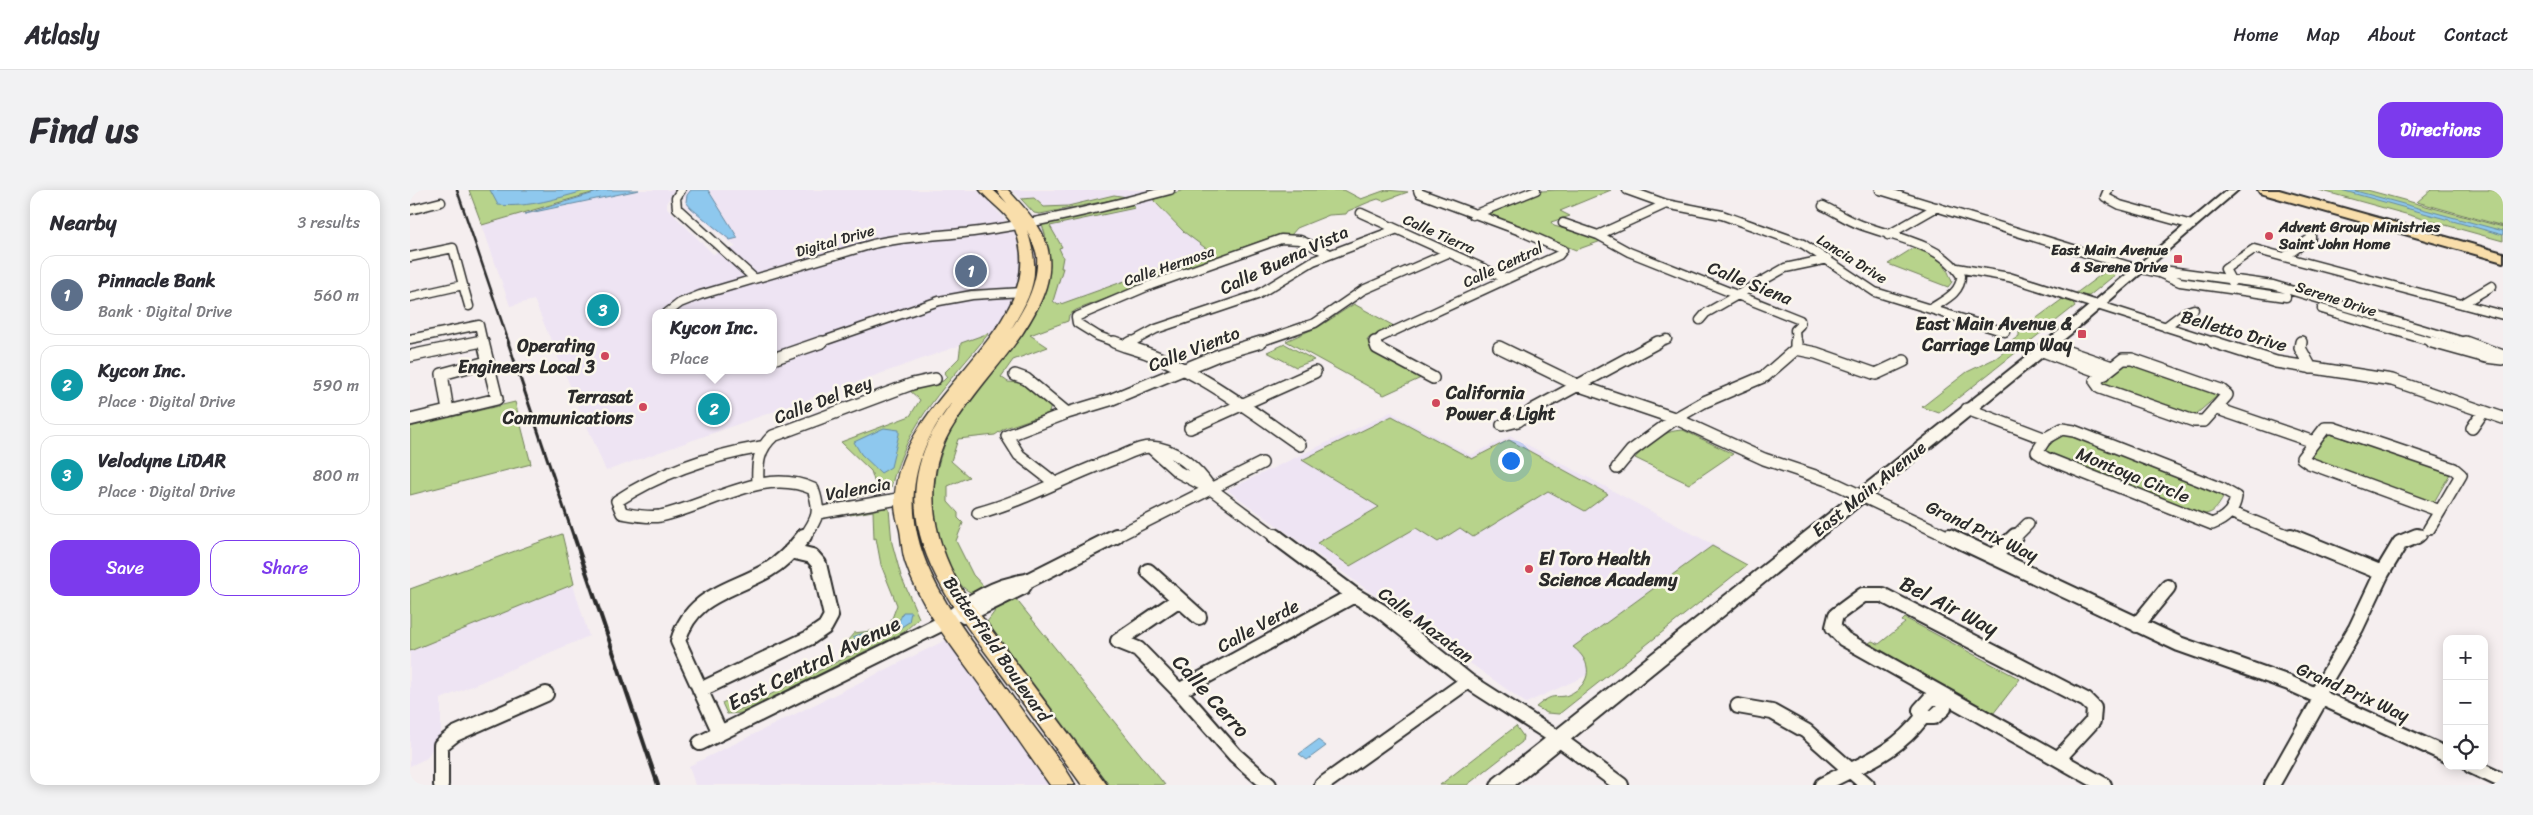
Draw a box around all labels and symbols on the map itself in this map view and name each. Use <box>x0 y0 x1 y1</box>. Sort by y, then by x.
street label: Calle Tierra <box>1399 207 1480 262</box>
place label: Advent Group Ministries Saint John Home <box>2278 214 2441 257</box>
street label: Calle Buena Vista <box>1214 216 1354 304</box>
street label: Digital Drive <box>792 217 878 265</box>
street label: Lancia Drive <box>1811 227 1893 291</box>
marker: Advent Group Ministries Saint John Home <box>2263 230 2275 242</box>
street label: Calle Central <box>1458 235 1548 295</box>
place label: East Main Avenue & Serene Drive <box>2051 237 2169 280</box>
street label: Calle Hermosa <box>1120 238 1218 294</box>
pin: 1 <box>955 252 987 290</box>
street label: Calle Siena <box>1703 252 1798 315</box>
marker: East Main Avenue & Serene Drive <box>2172 253 2184 265</box>
street label: Serene Drive <box>2292 274 2380 324</box>
pin: 3 <box>587 291 619 329</box>
street label: Belletto Drive <box>2177 301 2291 361</box>
place label: East Main Avenue & Carriage Lamp Way <box>1915 308 2073 361</box>
street label: Calle Viento <box>1143 317 1245 381</box>
marker: East Main Avenue & Carriage Lamp Way <box>2076 328 2088 340</box>
place label: Operating Engineers Local 3 <box>458 330 595 383</box>
marker: Operating Engineers Local 3 <box>599 350 611 362</box>
street label: Calle Del Rey <box>769 366 877 433</box>
place label: California Power & Light <box>1445 377 1556 430</box>
place label: Terrasat Communications <box>502 381 634 434</box>
pin: 2 <box>698 390 730 428</box>
marker: California Power & Light <box>1430 397 1442 409</box>
marker: Terrasat Communications <box>637 401 649 413</box>
street label: East Main Avenue <box>1804 432 1934 546</box>
street label: Montoya Circle <box>2071 438 2195 512</box>
your location <box>1498 448 1524 474</box>
street label: Valencia <box>823 468 893 510</box>
street label: Grand Prix Way <box>1920 491 2044 571</box>
place label: El Toro Health Science Academy <box>1538 543 1678 596</box>
marker: El Toro Health Science Academy <box>1523 563 1535 575</box>
street label: Bel Air Way <box>1893 565 2005 647</box>
street label: Butterfield Boulevard <box>935 569 1060 730</box>
street label: Calle Mazatan <box>1371 578 1481 672</box>
street label: Calle Verde <box>1211 590 1305 662</box>
street label: East Central Avenue <box>721 605 907 721</box>
street label: Calle Cerro <box>1162 645 1260 747</box>
street label: Grand Prix Way <box>2291 653 2415 732</box>

